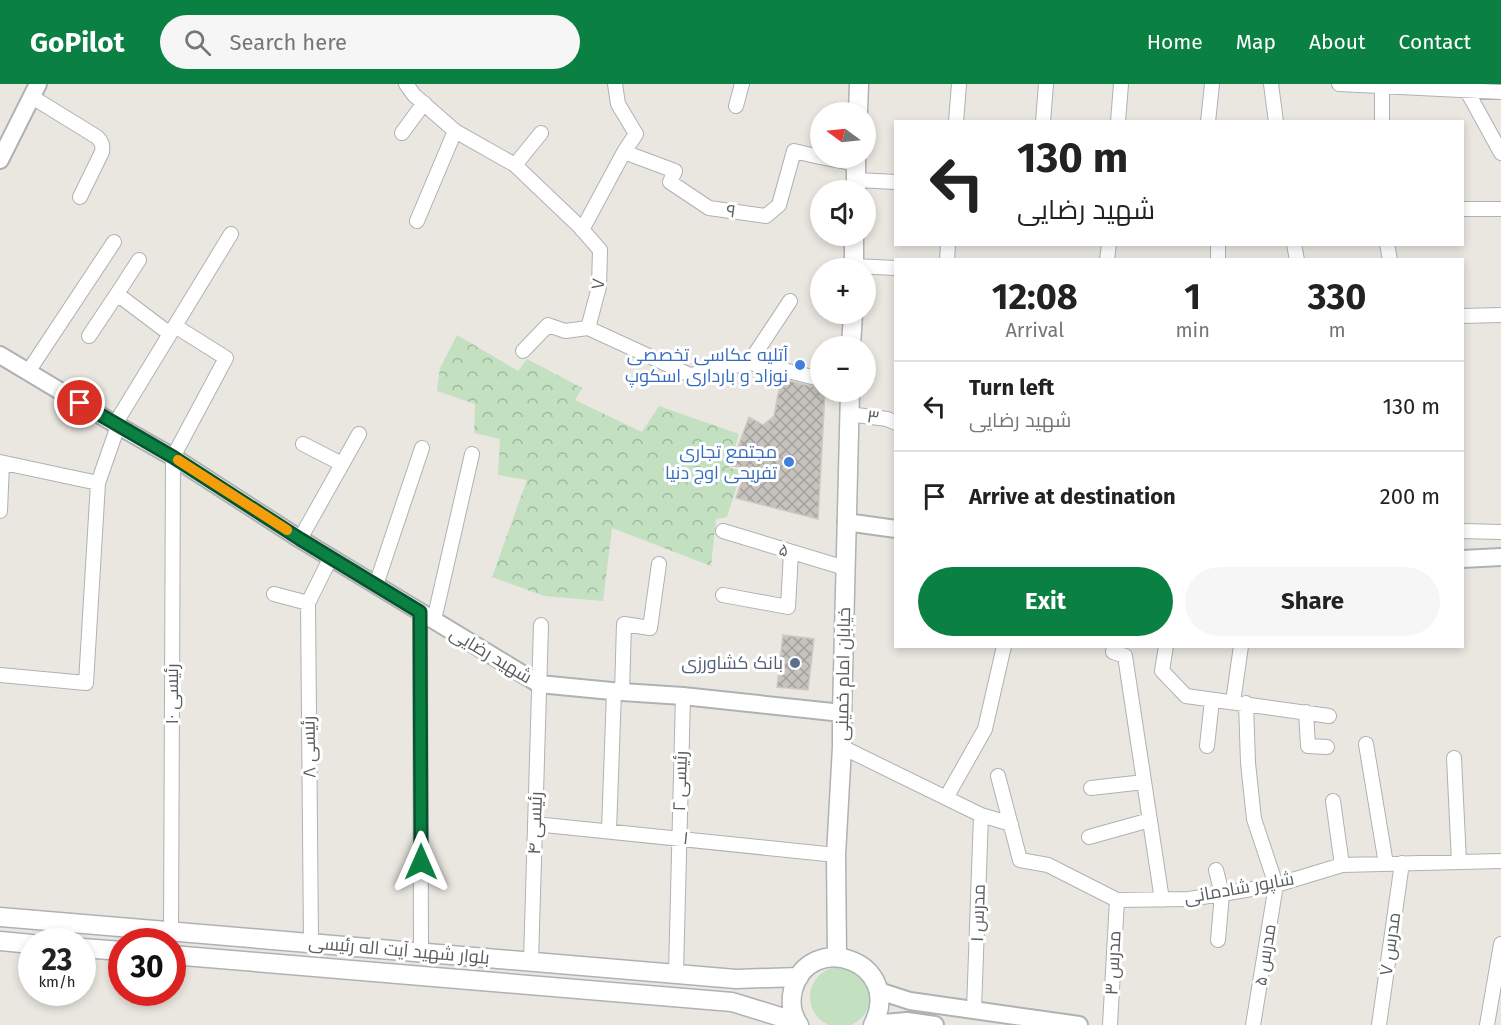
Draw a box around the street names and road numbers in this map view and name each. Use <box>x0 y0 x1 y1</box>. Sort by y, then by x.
street label: ۹ <box>725 199 737 223</box>
street label: ۷ <box>586 277 610 291</box>
street label: ۳ <box>865 405 881 429</box>
street label: ۵ <box>776 538 792 562</box>
street label: خیابان امام خمینی <box>831 607 856 741</box>
street label: شهید رضایی <box>446 622 536 688</box>
street label: رئیسی ۱۰ <box>161 663 183 725</box>
street label: رئیسی ۸ <box>297 716 321 778</box>
street label: رئیسی ۲ <box>668 750 692 812</box>
street label: رئیسی ۴ <box>523 791 547 855</box>
street label: ۱ <box>682 827 690 849</box>
street label: شاپور شادمانی <box>1182 867 1296 909</box>
street label: مدرس ۱ <box>966 884 990 942</box>
street label: مدرس ۷ <box>1375 911 1405 977</box>
street label: مدرس ۵ <box>1249 922 1281 988</box>
street label: مدرس ۳ <box>1100 930 1126 996</box>
street label: بلوار شهید آیت اله رئیسی <box>307 931 491 969</box>

